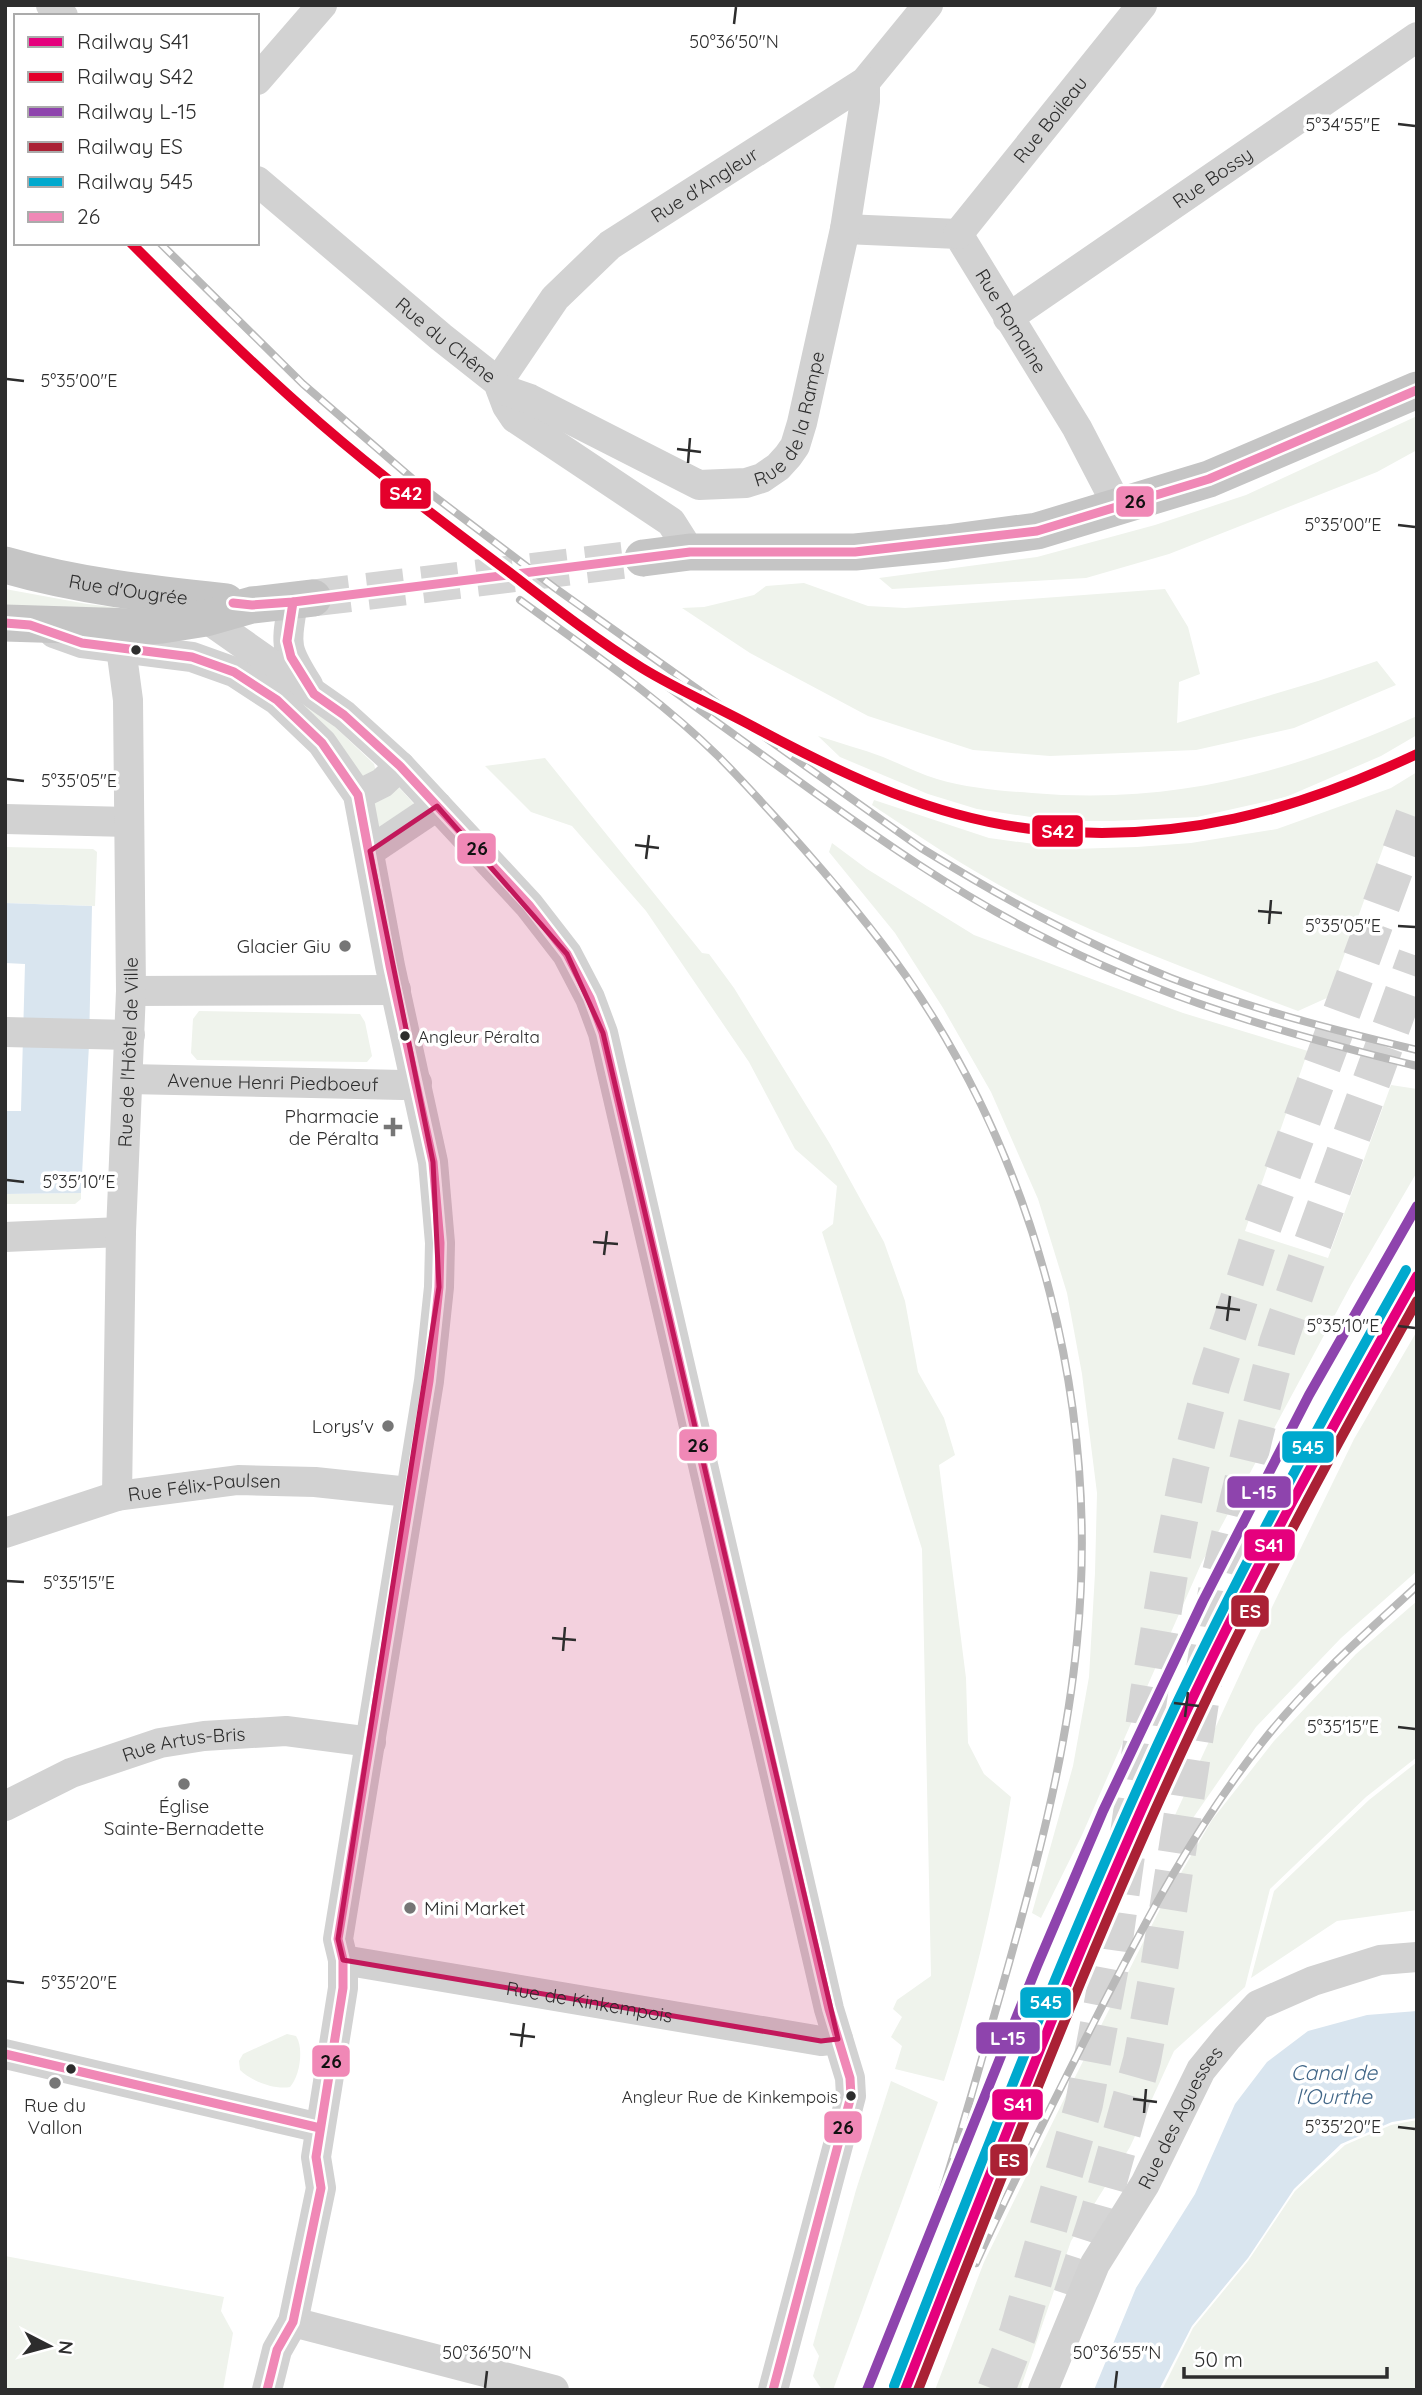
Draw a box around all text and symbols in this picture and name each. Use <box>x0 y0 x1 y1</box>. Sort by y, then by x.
legend <box>14 14 259 245</box>
text: Railway S41 <box>77 28 190 54</box>
text: 50°36'50"N <box>689 30 779 53</box>
text: Railway S42 <box>77 63 194 89</box>
street label: Rue Boileau <box>1008 71 1092 168</box>
text: Railway L-15 <box>77 98 197 124</box>
text: 5°34'55"E <box>1306 113 1380 136</box>
text: Railway ES <box>77 133 183 159</box>
street label: Rue d'Angleur <box>646 141 763 228</box>
street label: Rue Bossy <box>1168 142 1257 213</box>
text: Railway 545 <box>77 168 193 194</box>
text: 26 <box>77 203 100 229</box>
street label: Rue Romaine <box>970 264 1052 377</box>
street label: Rue du Chêne <box>391 292 501 388</box>
street label: Rue de la Rampe <box>751 349 830 492</box>
text: 5°35'00"E <box>40 369 118 392</box>
line badge: S42 <box>379 477 432 510</box>
text: S42 <box>389 481 423 505</box>
line badge: 26 <box>1115 485 1155 518</box>
text: 26 <box>1124 489 1146 513</box>
text: 5°35'00"E <box>1304 513 1382 536</box>
street label: Rue d'Ougrée <box>67 569 189 610</box>
unlabelled marker <box>129 643 143 657</box>
text: 5°35'05"E <box>41 769 117 792</box>
line badge: S42 <box>1031 814 1084 848</box>
text: S42 <box>1041 819 1075 843</box>
line badge: 26 <box>456 832 497 865</box>
text: 26 <box>466 836 488 860</box>
text: 5°35'05"E <box>1305 914 1381 937</box>
place label: Glacier Giu <box>237 934 331 958</box>
marker: Glacier Giu <box>337 938 353 954</box>
street label: Rue de l'Hôtel de Ville <box>113 957 143 1148</box>
place label: Angleur Péralta <box>418 1026 540 1047</box>
marker: Angleur Péralta <box>398 1029 412 1043</box>
street label: Avenue Henri Piedboeuf <box>167 1068 379 1096</box>
place label: Pharmacie de Péralta <box>285 1104 379 1150</box>
marker: Pharmacie de Péralta <box>385 1119 401 1135</box>
text: 5°35'10"E <box>43 1170 116 1193</box>
text: 5°35'10"E <box>1307 1314 1380 1337</box>
place label: Lorys'v <box>312 1414 374 1438</box>
marker: Lorys'v <box>380 1418 396 1434</box>
line badge: 26 <box>678 1428 718 1462</box>
line badge: 545 <box>1281 1430 1335 1464</box>
text: 26 <box>687 1433 709 1457</box>
text: 545 <box>1291 1435 1325 1459</box>
street label: Rue Félix-Paulsen <box>126 1468 281 1506</box>
line badge: L-15 <box>1226 1475 1292 1509</box>
text: L-15 <box>1241 1480 1277 1504</box>
line badge: S41 <box>1243 1528 1296 1562</box>
text: S41 <box>1254 1533 1284 1557</box>
text: 5°35'15"E <box>43 1571 115 1594</box>
line badge: ES <box>1230 1594 1270 1628</box>
text: ES <box>1239 1599 1261 1623</box>
text: 5°35'15"E <box>1307 1715 1379 1738</box>
street label: Rue Artus-Bris <box>119 1722 246 1767</box>
marker: Église Sainte-Bernadette <box>176 1776 192 1792</box>
place label: Église Sainte-Bernadette <box>104 1794 264 1840</box>
place label: Mini Market <box>424 1896 525 1920</box>
marker: Mini Market <box>402 1900 418 1916</box>
text: 5°35'20"E <box>41 1971 117 1994</box>
street label: Rue de Kinkempois <box>504 1976 675 2028</box>
line badge: 545 <box>1019 1986 1072 2019</box>
text: 545 <box>1029 1990 1063 2014</box>
line badge: L-15 <box>975 2021 1041 2055</box>
text: L-15 <box>990 2026 1026 2050</box>
street label: Rue des Aguesses <box>1132 2041 1228 2193</box>
line badge: 26 <box>311 2044 351 2078</box>
text: 26 <box>320 2049 342 2073</box>
water label: Canal de l'Ourthe <box>1291 2059 1378 2109</box>
unlabelled marker <box>64 2062 78 2076</box>
marker: Rue du Vallon <box>47 2075 63 2091</box>
place label: Angleur Rue de Kinkempois <box>622 2086 838 2107</box>
line badge: S41 <box>991 2088 1044 2121</box>
marker: Angleur Rue de Kinkempois <box>844 2089 858 2103</box>
text: S41 <box>1003 2092 1033 2116</box>
place label: Rue du Vallon <box>24 2093 86 2139</box>
line badge: 26 <box>823 2110 863 2144</box>
text: 26 <box>832 2115 854 2139</box>
text: 5°35'20"E <box>1305 2115 1381 2138</box>
line badge: ES <box>989 2143 1029 2177</box>
text: ES <box>998 2148 1020 2172</box>
north arrow <box>14 2311 84 2381</box>
scale bar <box>1184 2336 1387 2380</box>
text: N <box>53 2340 79 2356</box>
text: 50°36'50"N <box>442 2341 532 2364</box>
text: 50°36'55"N <box>1073 2341 1161 2364</box>
text: 50 m <box>1194 2346 1243 2372</box>

